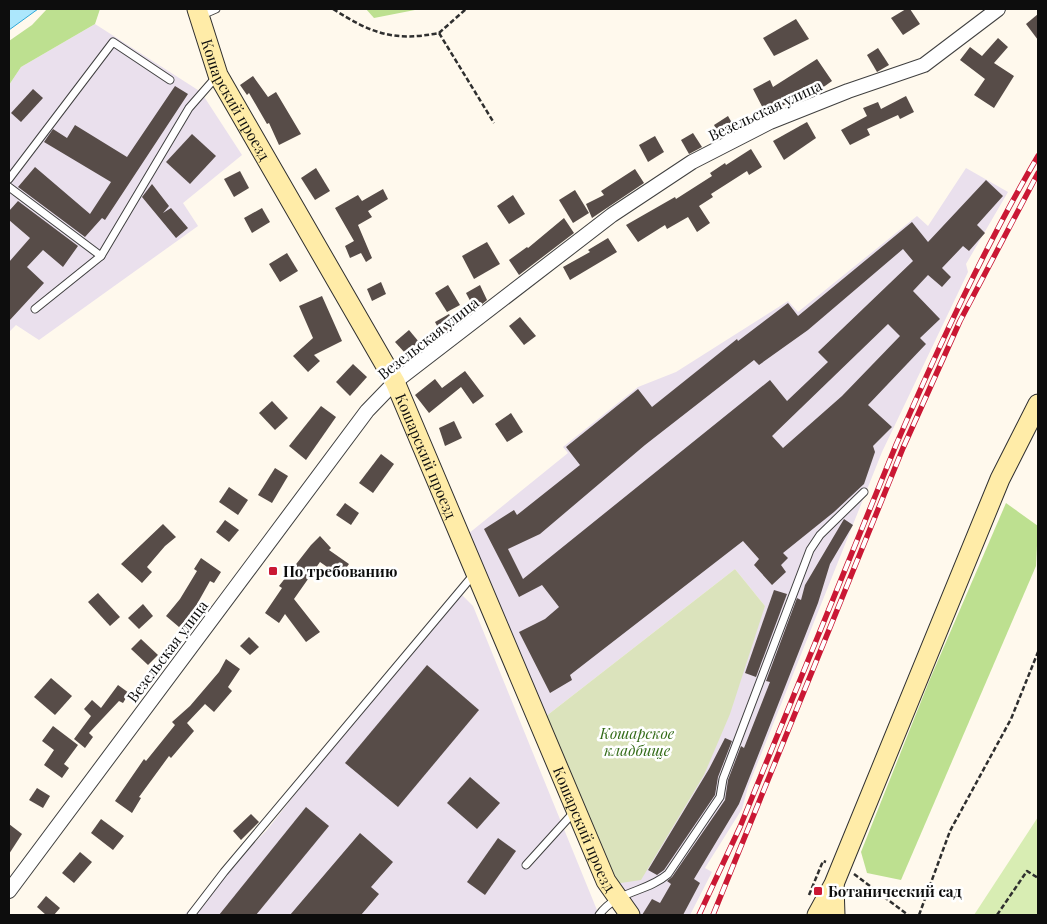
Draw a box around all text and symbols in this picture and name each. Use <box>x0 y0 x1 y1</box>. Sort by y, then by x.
street label: Кошарский проезд <box>197 36 275 164</box>
street label: Везельская улица <box>705 75 825 145</box>
street label: Везельская улица <box>373 292 483 384</box>
street label: Кошарский проезд <box>391 390 462 522</box>
place label: По требованию <box>283 561 397 581</box>
marker: По требованию <box>267 565 279 577</box>
street label: Везельская улица <box>122 595 212 706</box>
park label: Кошарское кладбище <box>599 723 675 760</box>
street label: Кошарский проезд <box>549 763 620 896</box>
place label: Ботанический сад <box>828 881 962 901</box>
marker: Ботанический сад <box>812 885 824 897</box>

